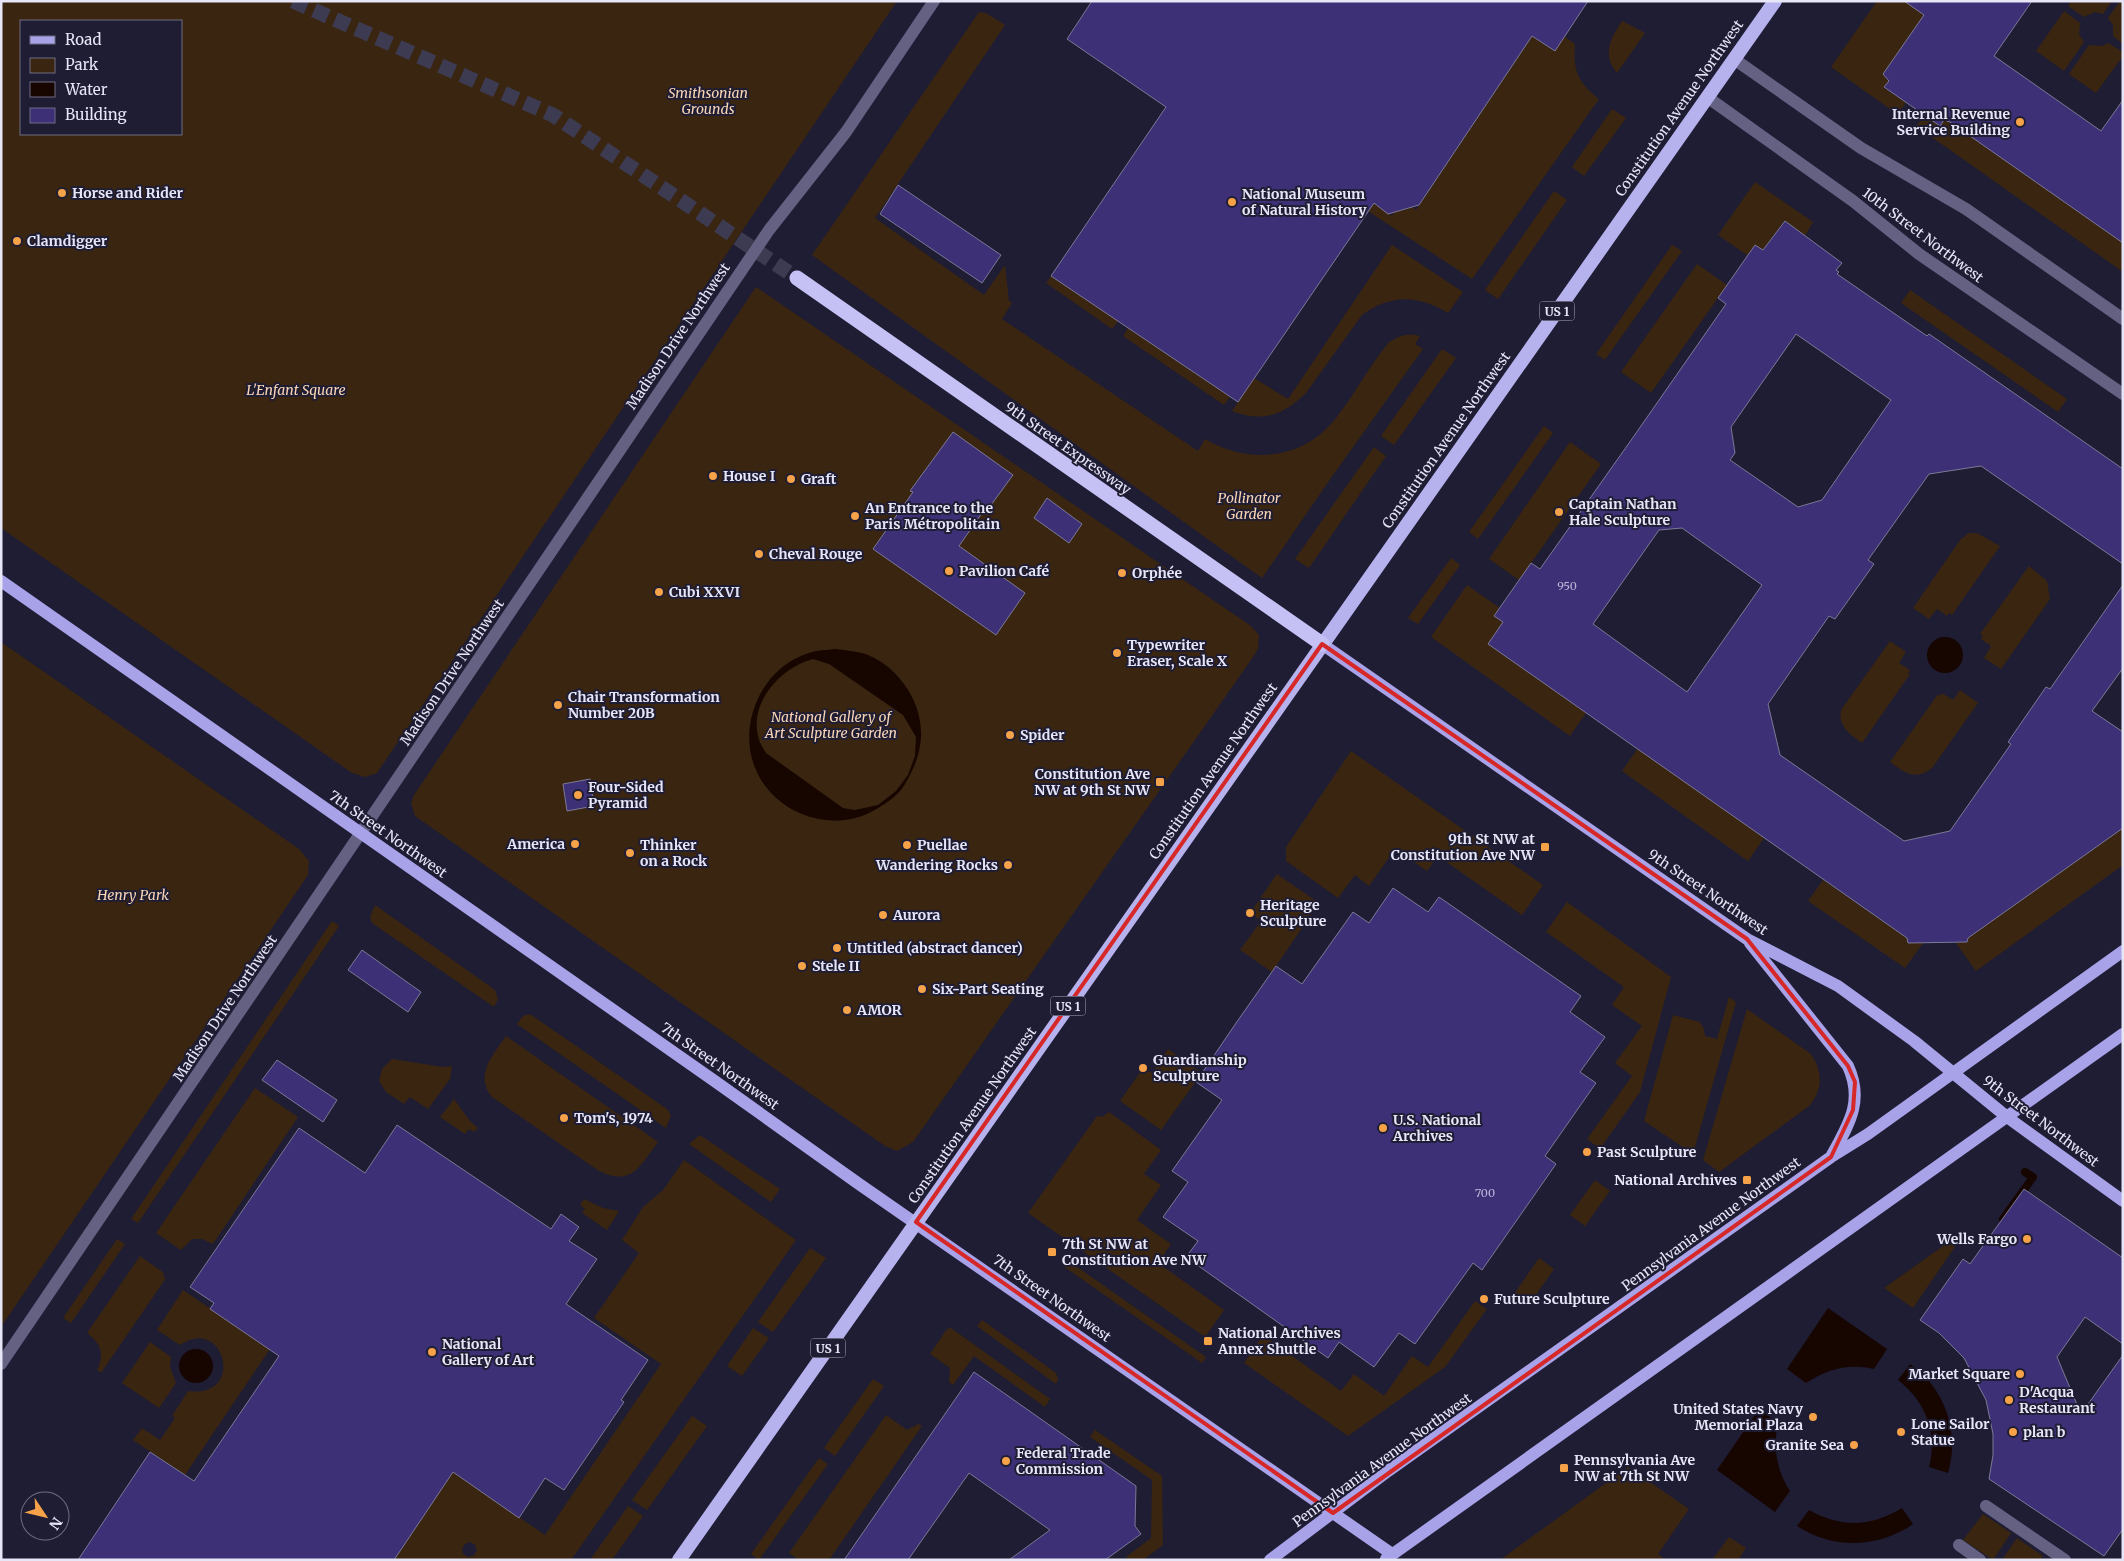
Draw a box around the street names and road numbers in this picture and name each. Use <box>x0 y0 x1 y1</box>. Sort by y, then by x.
street label: Constitution Avenue Northwest <box>1611 16 1747 200</box>
street label: 10th Street Northwest <box>1859 184 1988 287</box>
street label: Madison Drive Northwest <box>622 259 734 413</box>
road number: US 1 <box>1540 302 1574 321</box>
street label: Constitution Avenue Northwest <box>1378 348 1514 532</box>
street label: 9th Street Expressway <box>1001 398 1135 499</box>
street label: Madison Drive Northwest <box>396 595 508 749</box>
street label: Constitution Avenue Northwest <box>1145 679 1281 863</box>
street label: 7th Street Northwest <box>325 786 451 882</box>
street label: 9th Street Northwest <box>1645 845 1772 939</box>
street label: Madison Drive Northwest <box>169 931 281 1085</box>
road number: US 1 <box>1050 996 1086 1016</box>
street label: 7th Street Northwest <box>657 1018 783 1114</box>
street label: Constitution Avenue Northwest <box>904 1023 1040 1207</box>
street label: 9th Street Northwest <box>1979 1071 2103 1171</box>
street label: Pennsylvania Avenue Northwest <box>1618 1153 1804 1295</box>
street label: 7th Street Northwest <box>989 1250 1115 1346</box>
road number: US 1 <box>810 1339 846 1358</box>
street label: Pennsylvania Avenue Northwest <box>1289 1389 1475 1531</box>

